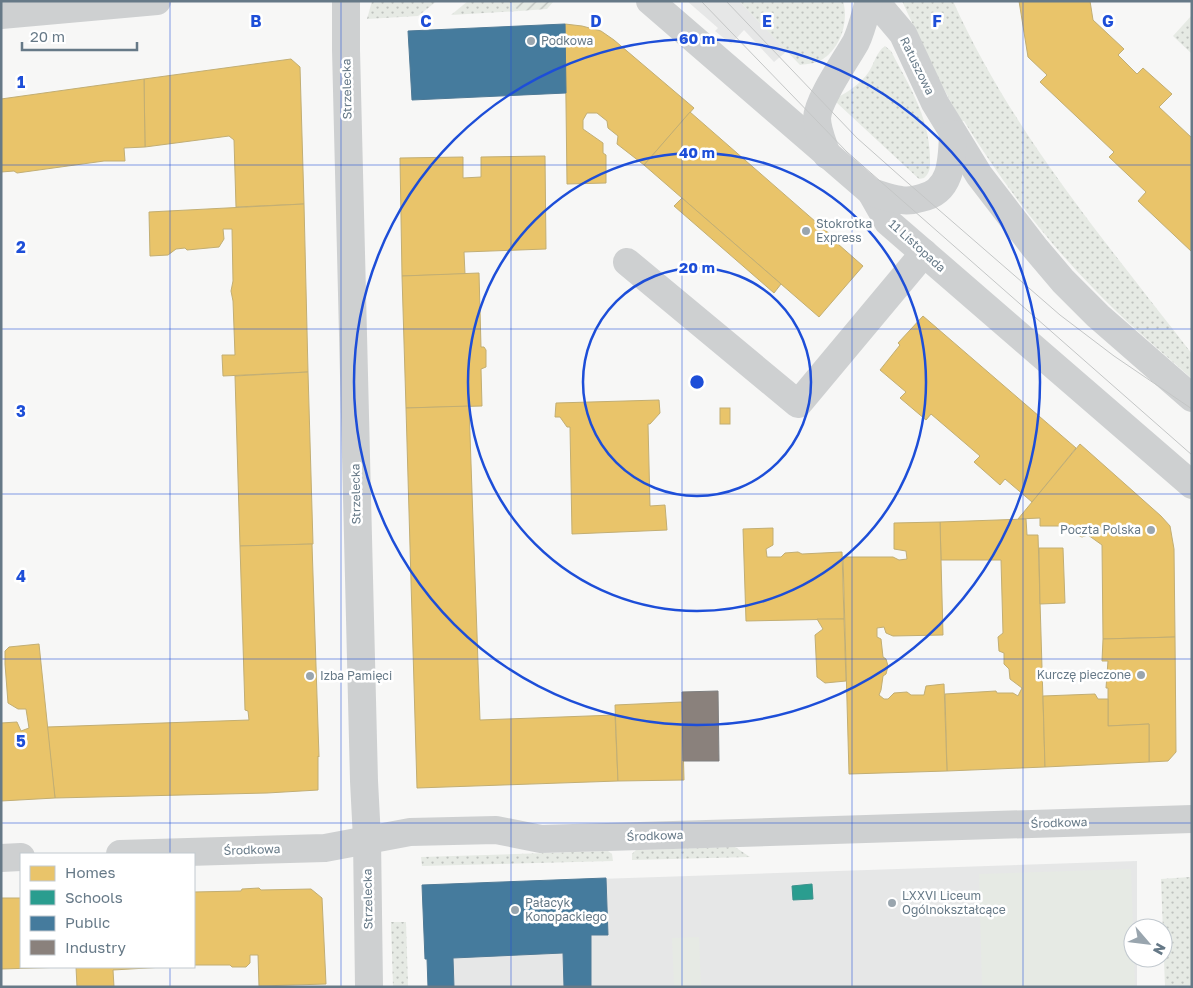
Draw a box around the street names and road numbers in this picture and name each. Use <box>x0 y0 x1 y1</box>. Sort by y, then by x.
street label: Ratuszowa <box>897 34 938 97</box>
street label: Strzelecka <box>338 58 355 120</box>
street label: 11 Listopada <box>886 216 949 275</box>
street label: Strzelecka <box>347 463 364 525</box>
street label: Środkowa <box>1030 814 1088 831</box>
street label: Środkowa <box>626 827 684 844</box>
street label: Środkowa <box>223 841 281 858</box>
street label: Strzelecka <box>359 868 376 930</box>

